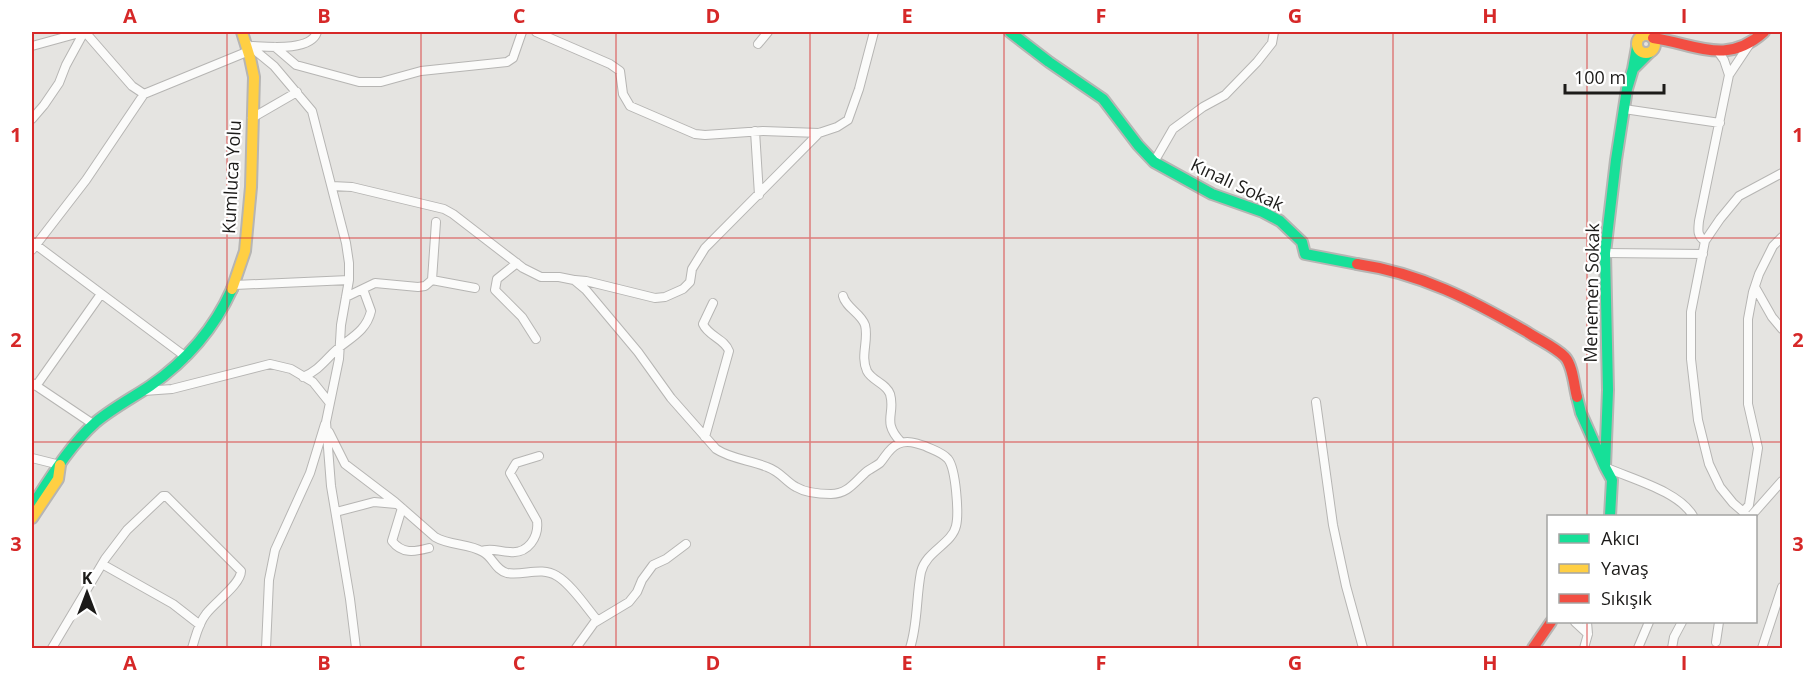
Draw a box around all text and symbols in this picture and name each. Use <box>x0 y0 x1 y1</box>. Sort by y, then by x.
text: A <box>123 2 137 29</box>
text: B <box>317 2 331 29</box>
text: C <box>513 2 526 29</box>
text: D <box>706 2 720 29</box>
text: E <box>901 2 913 29</box>
text: F <box>1096 2 1106 29</box>
text: G <box>1288 2 1302 29</box>
text: H <box>1482 2 1498 29</box>
text: I <box>1681 2 1687 29</box>
scale bar <box>1565 57 1664 95</box>
text: 100 m <box>1574 65 1626 89</box>
street label: Kumluca Yolu <box>216 119 246 235</box>
text: 1 <box>10 121 22 148</box>
text: 1 <box>1792 121 1804 148</box>
street label: Kınalı Sokak <box>1187 152 1288 216</box>
street label: Menemen Sokak <box>1578 222 1604 363</box>
text: 2 <box>10 326 22 353</box>
text: 2 <box>1792 326 1804 353</box>
legend <box>1547 515 1757 623</box>
text: Akıcı <box>1601 526 1640 550</box>
text: 3 <box>10 530 22 557</box>
text: 3 <box>1792 530 1804 557</box>
text: Yavaş <box>1601 556 1649 580</box>
north arrow <box>57 563 117 623</box>
text: K <box>82 567 93 589</box>
text: Sıkışık <box>1601 586 1653 610</box>
text: A <box>123 649 137 676</box>
text: B <box>317 649 331 676</box>
text: C <box>513 649 526 676</box>
text: D <box>706 649 720 676</box>
text: E <box>901 649 913 676</box>
text: F <box>1096 649 1106 676</box>
text: G <box>1288 649 1302 676</box>
text: H <box>1482 649 1498 676</box>
text: I <box>1681 649 1687 676</box>

